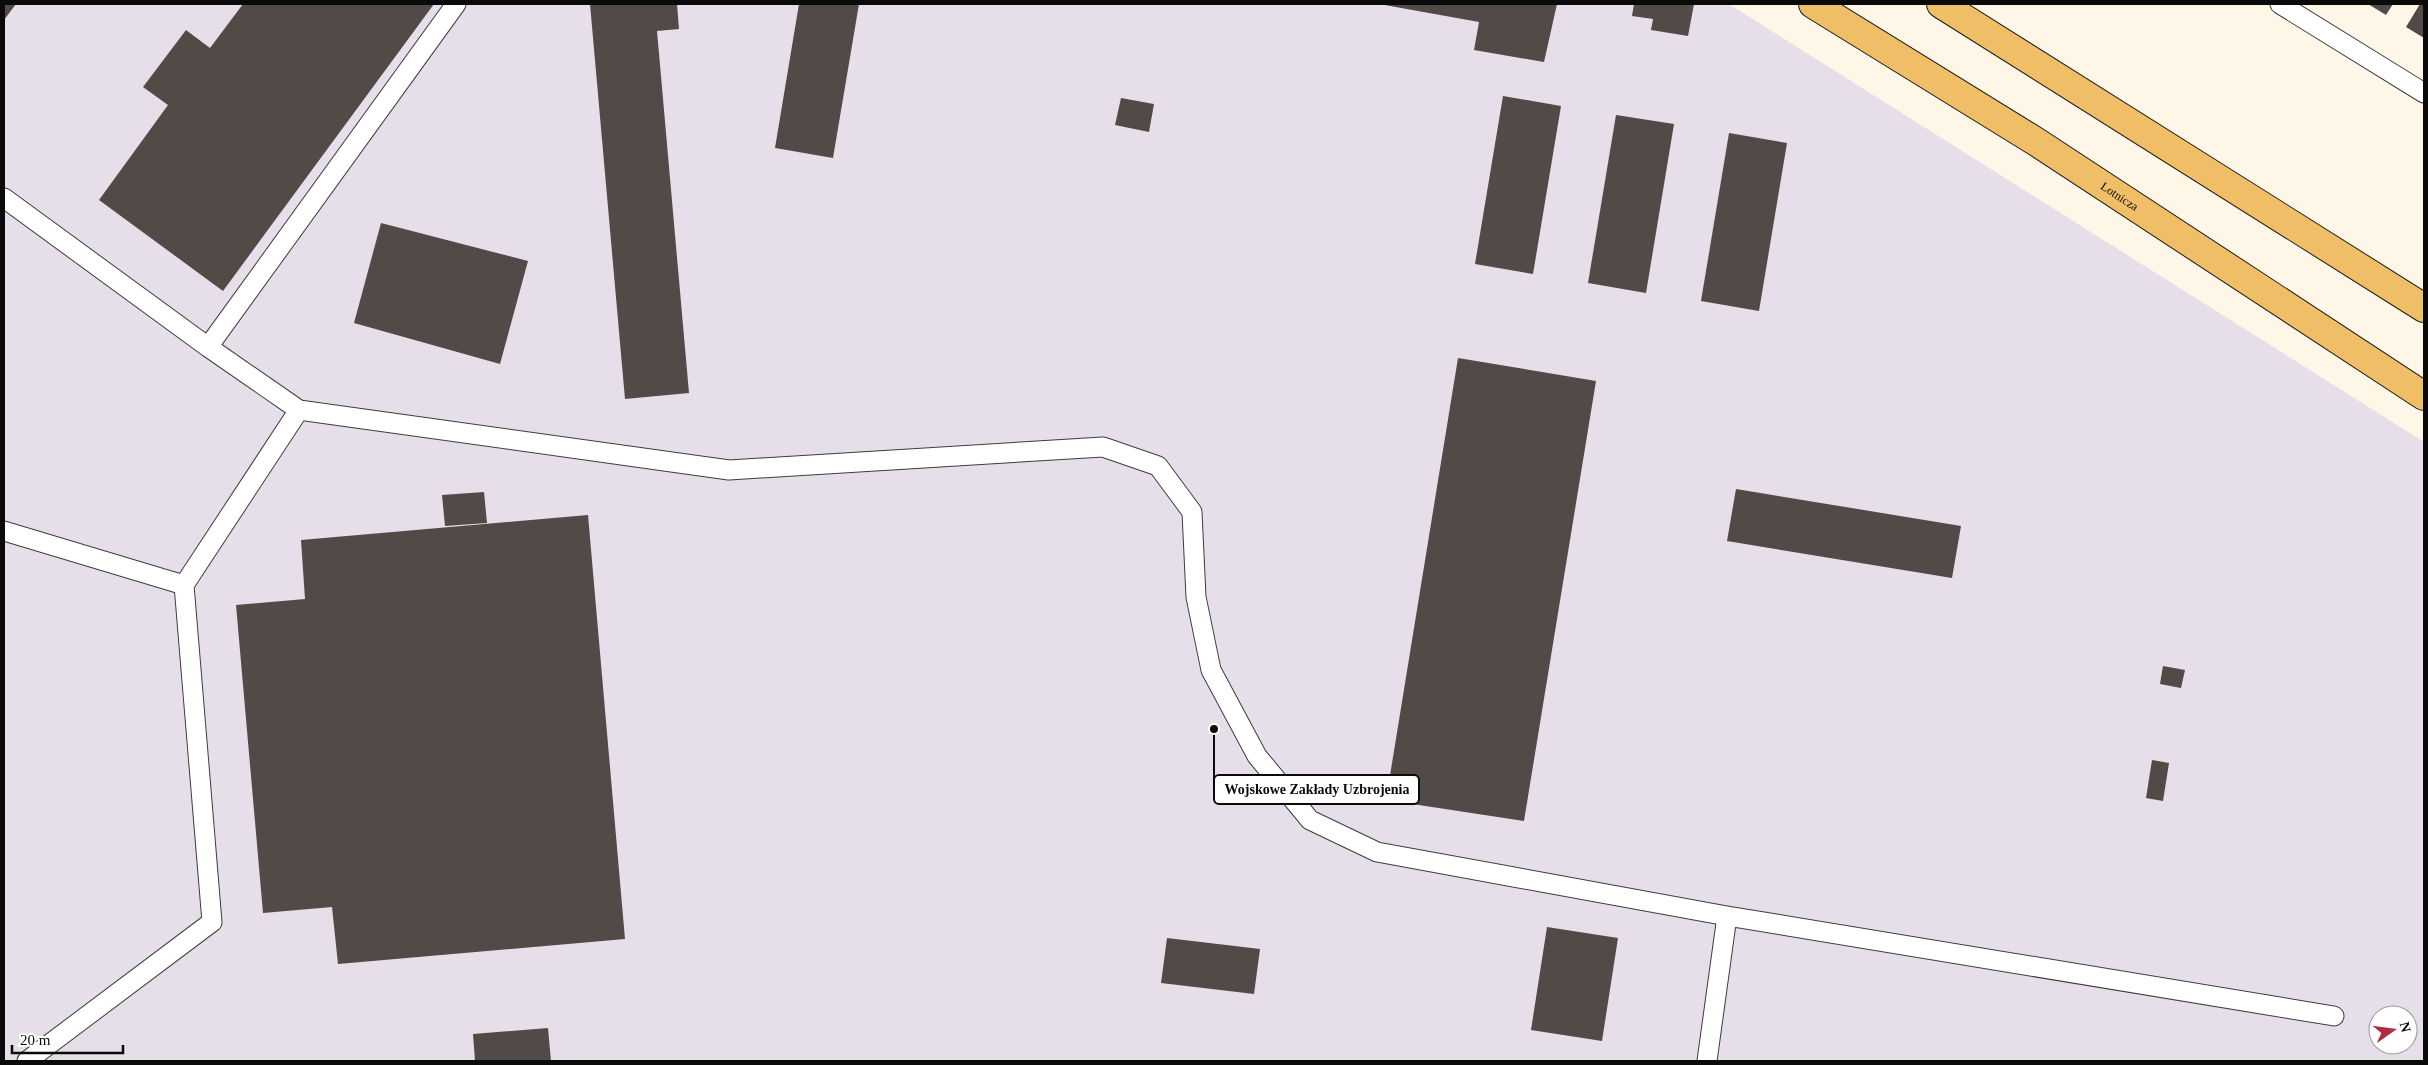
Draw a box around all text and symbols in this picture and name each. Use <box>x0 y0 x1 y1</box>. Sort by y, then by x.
street label: Lotnicza <box>2098 179 2142 214</box>
callout: Wojskowe Zakłady Uzbrojenia <box>1214 775 1419 804</box>
text: Wojskowe Zakłady Uzbrojenia <box>1225 782 1409 797</box>
north arrow <box>2368 1005 2418 1055</box>
text: N <box>2397 1020 2414 1034</box>
scale bar <box>12 1022 124 1054</box>
text: 20 m <box>20 1032 51 1048</box>

